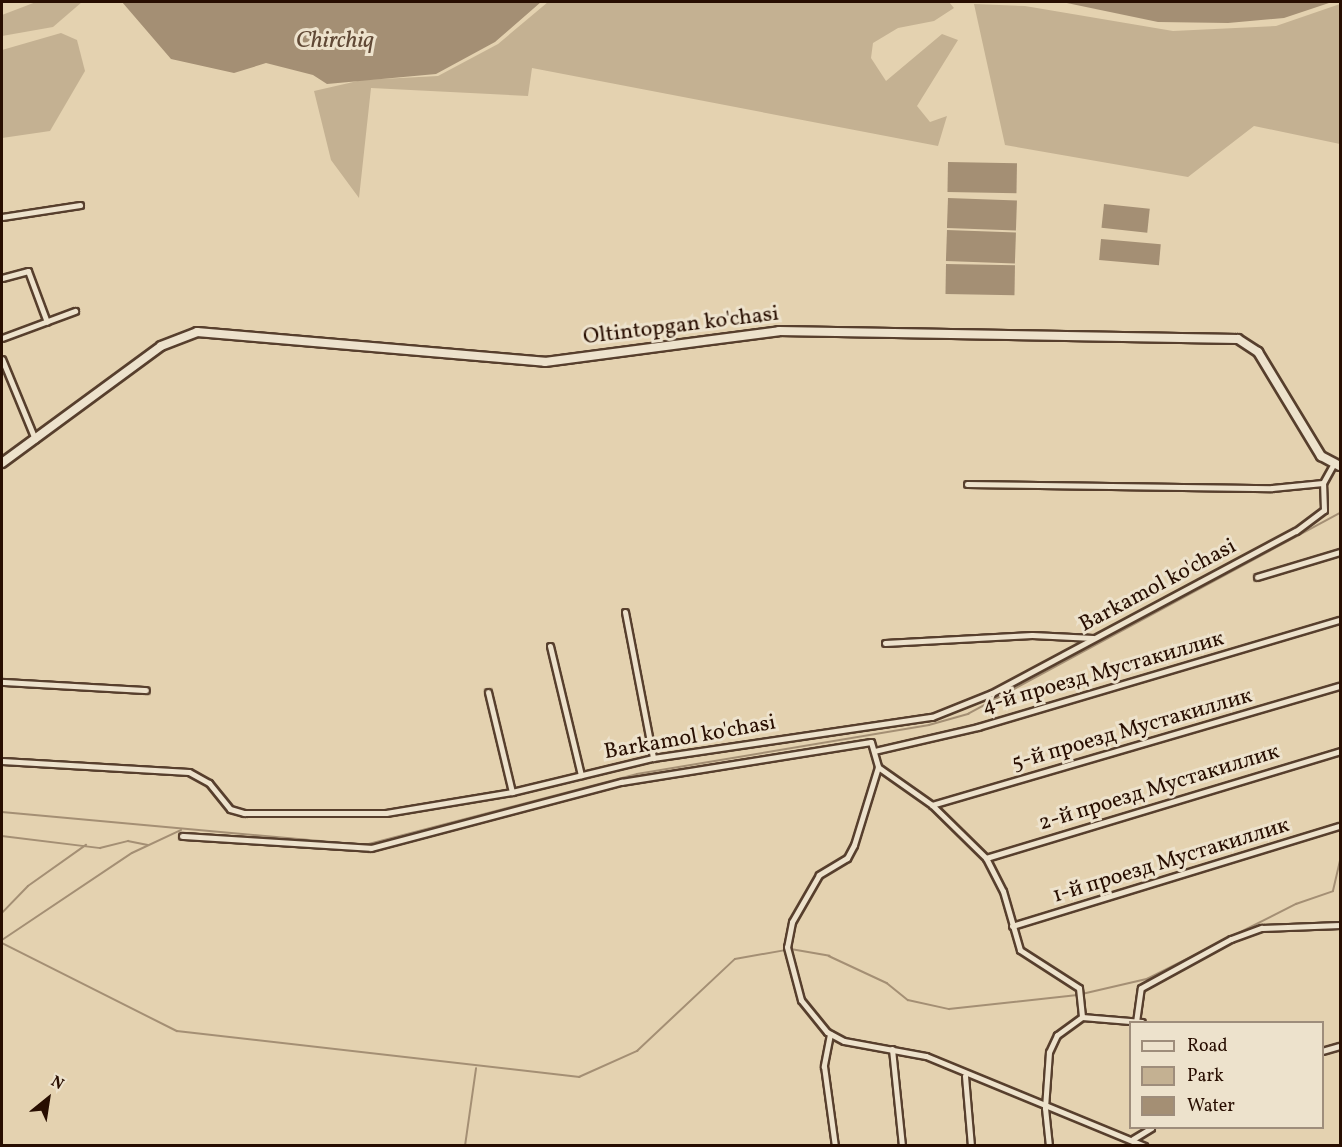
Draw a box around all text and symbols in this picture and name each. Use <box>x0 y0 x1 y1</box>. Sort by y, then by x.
water label: Chirchiq <box>296 28 374 56</box>
street label: Oltintopgan ko'chasi <box>582 301 780 351</box>
street label: Barkamol ko'chasi <box>1075 534 1241 638</box>
street label: 4-й проезд Мустакиллик <box>979 626 1227 720</box>
street label: 5-й проезд Мустакиллик <box>1009 683 1255 777</box>
street label: Barkamol ko'chasi <box>602 710 778 766</box>
street label: 2-й проезд Мустакиллик <box>1036 739 1282 837</box>
street label: 1-й проезд Мустакиллик <box>1049 812 1293 910</box>
legend <box>1129 1021 1324 1129</box>
text: Road <box>1187 1034 1228 1059</box>
text: Park <box>1187 1064 1224 1089</box>
north arrow <box>18 1069 78 1129</box>
text: N <box>46 1071 68 1096</box>
text: Water <box>1187 1094 1235 1119</box>

